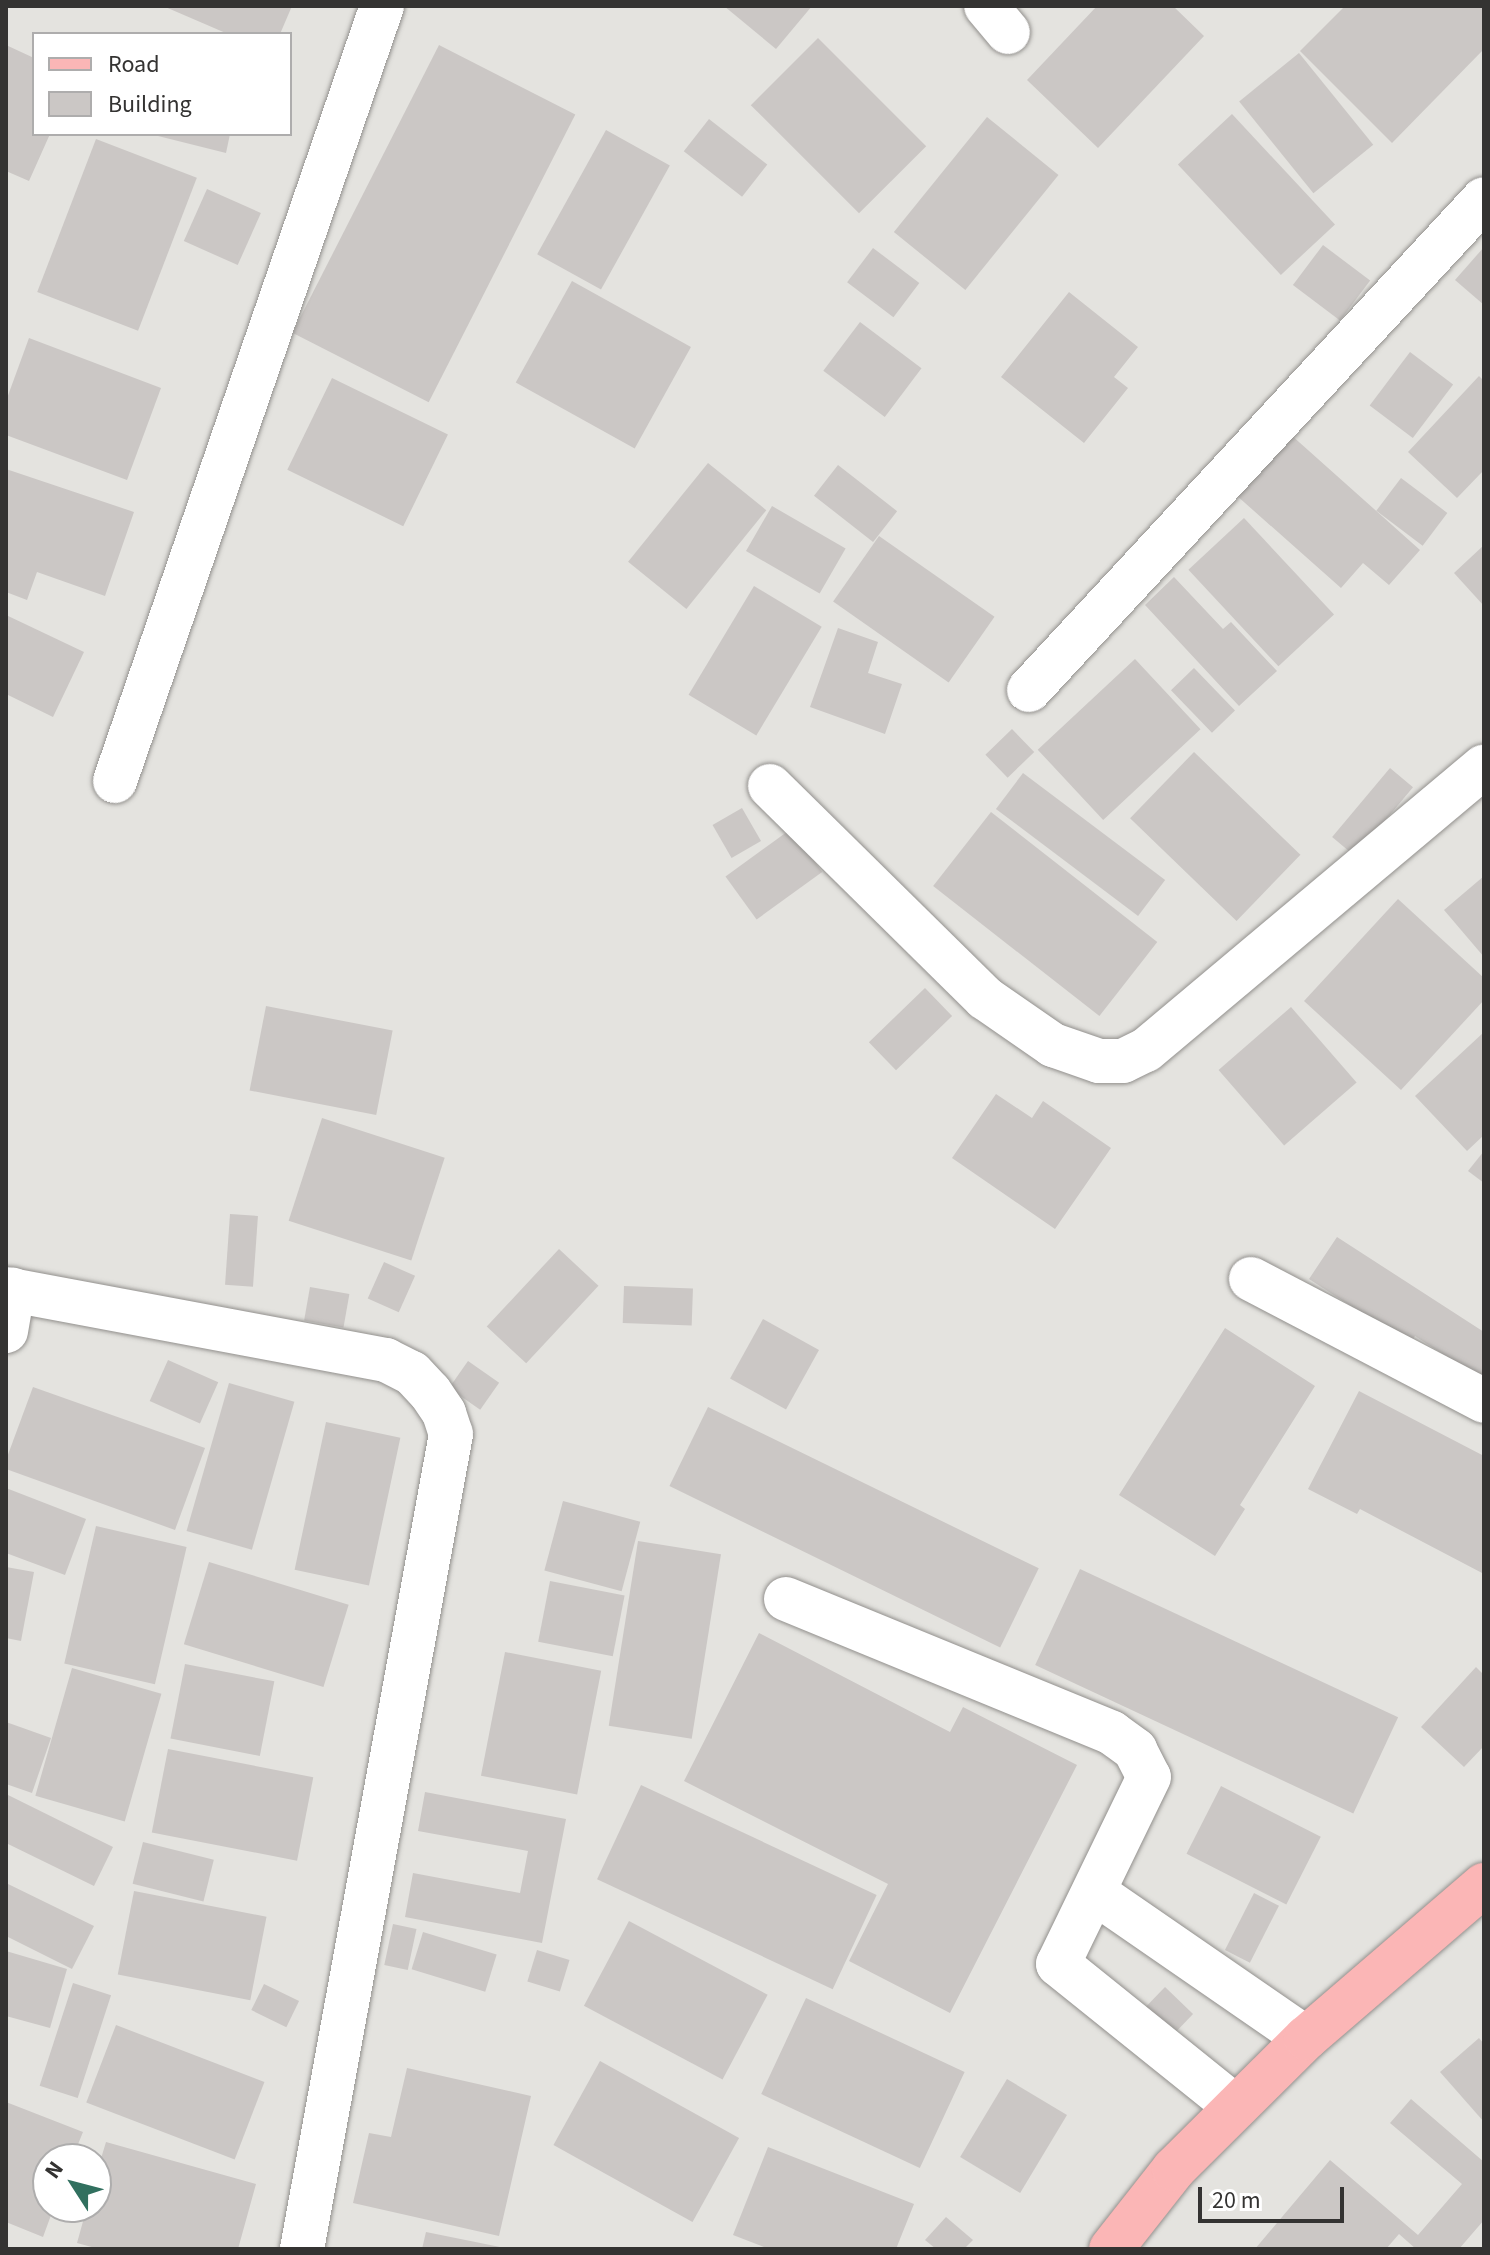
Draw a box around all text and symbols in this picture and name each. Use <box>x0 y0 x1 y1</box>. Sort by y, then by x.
legend <box>32 32 292 136</box>
text: Road <box>108 47 160 82</box>
text: Building <box>108 87 192 122</box>
north arrow <box>32 2143 112 2223</box>
text: N <box>37 2155 71 2185</box>
scale bar <box>1202 2171 1348 2221</box>
text: 20 m <box>1212 2183 1261 2218</box>

